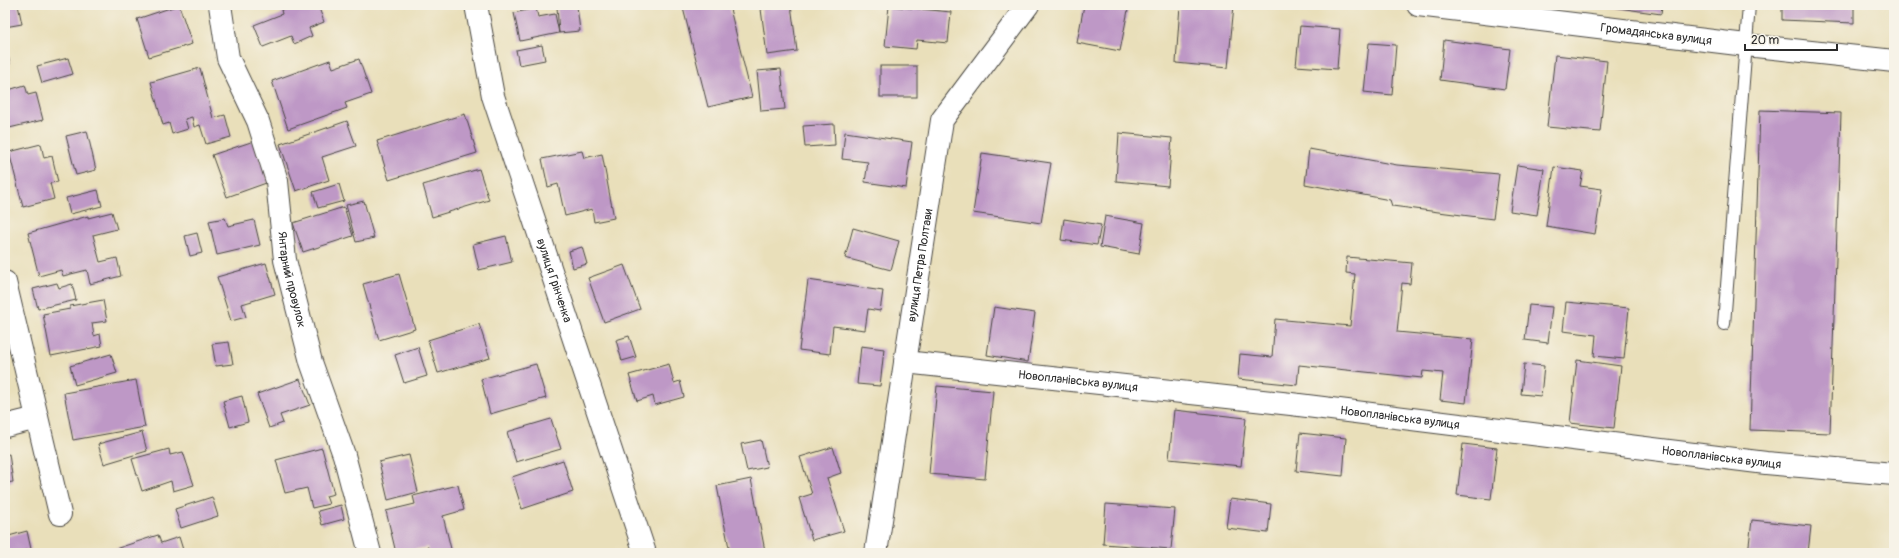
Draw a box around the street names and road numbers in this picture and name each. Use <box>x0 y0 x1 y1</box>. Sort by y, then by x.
street label: Громадянська вулиця <box>1600 20 1713 49</box>
street label: вулиця Петра Полтави <box>904 207 936 323</box>
street label: Янтарний провулок <box>274 231 309 329</box>
street label: вулиця Грінченка <box>533 237 575 325</box>
street label: Новопланівська вулиця <box>1017 367 1139 395</box>
street label: Новопланівська вулиця <box>1339 403 1461 433</box>
street label: Новопланівська вулиця <box>1661 443 1782 472</box>

